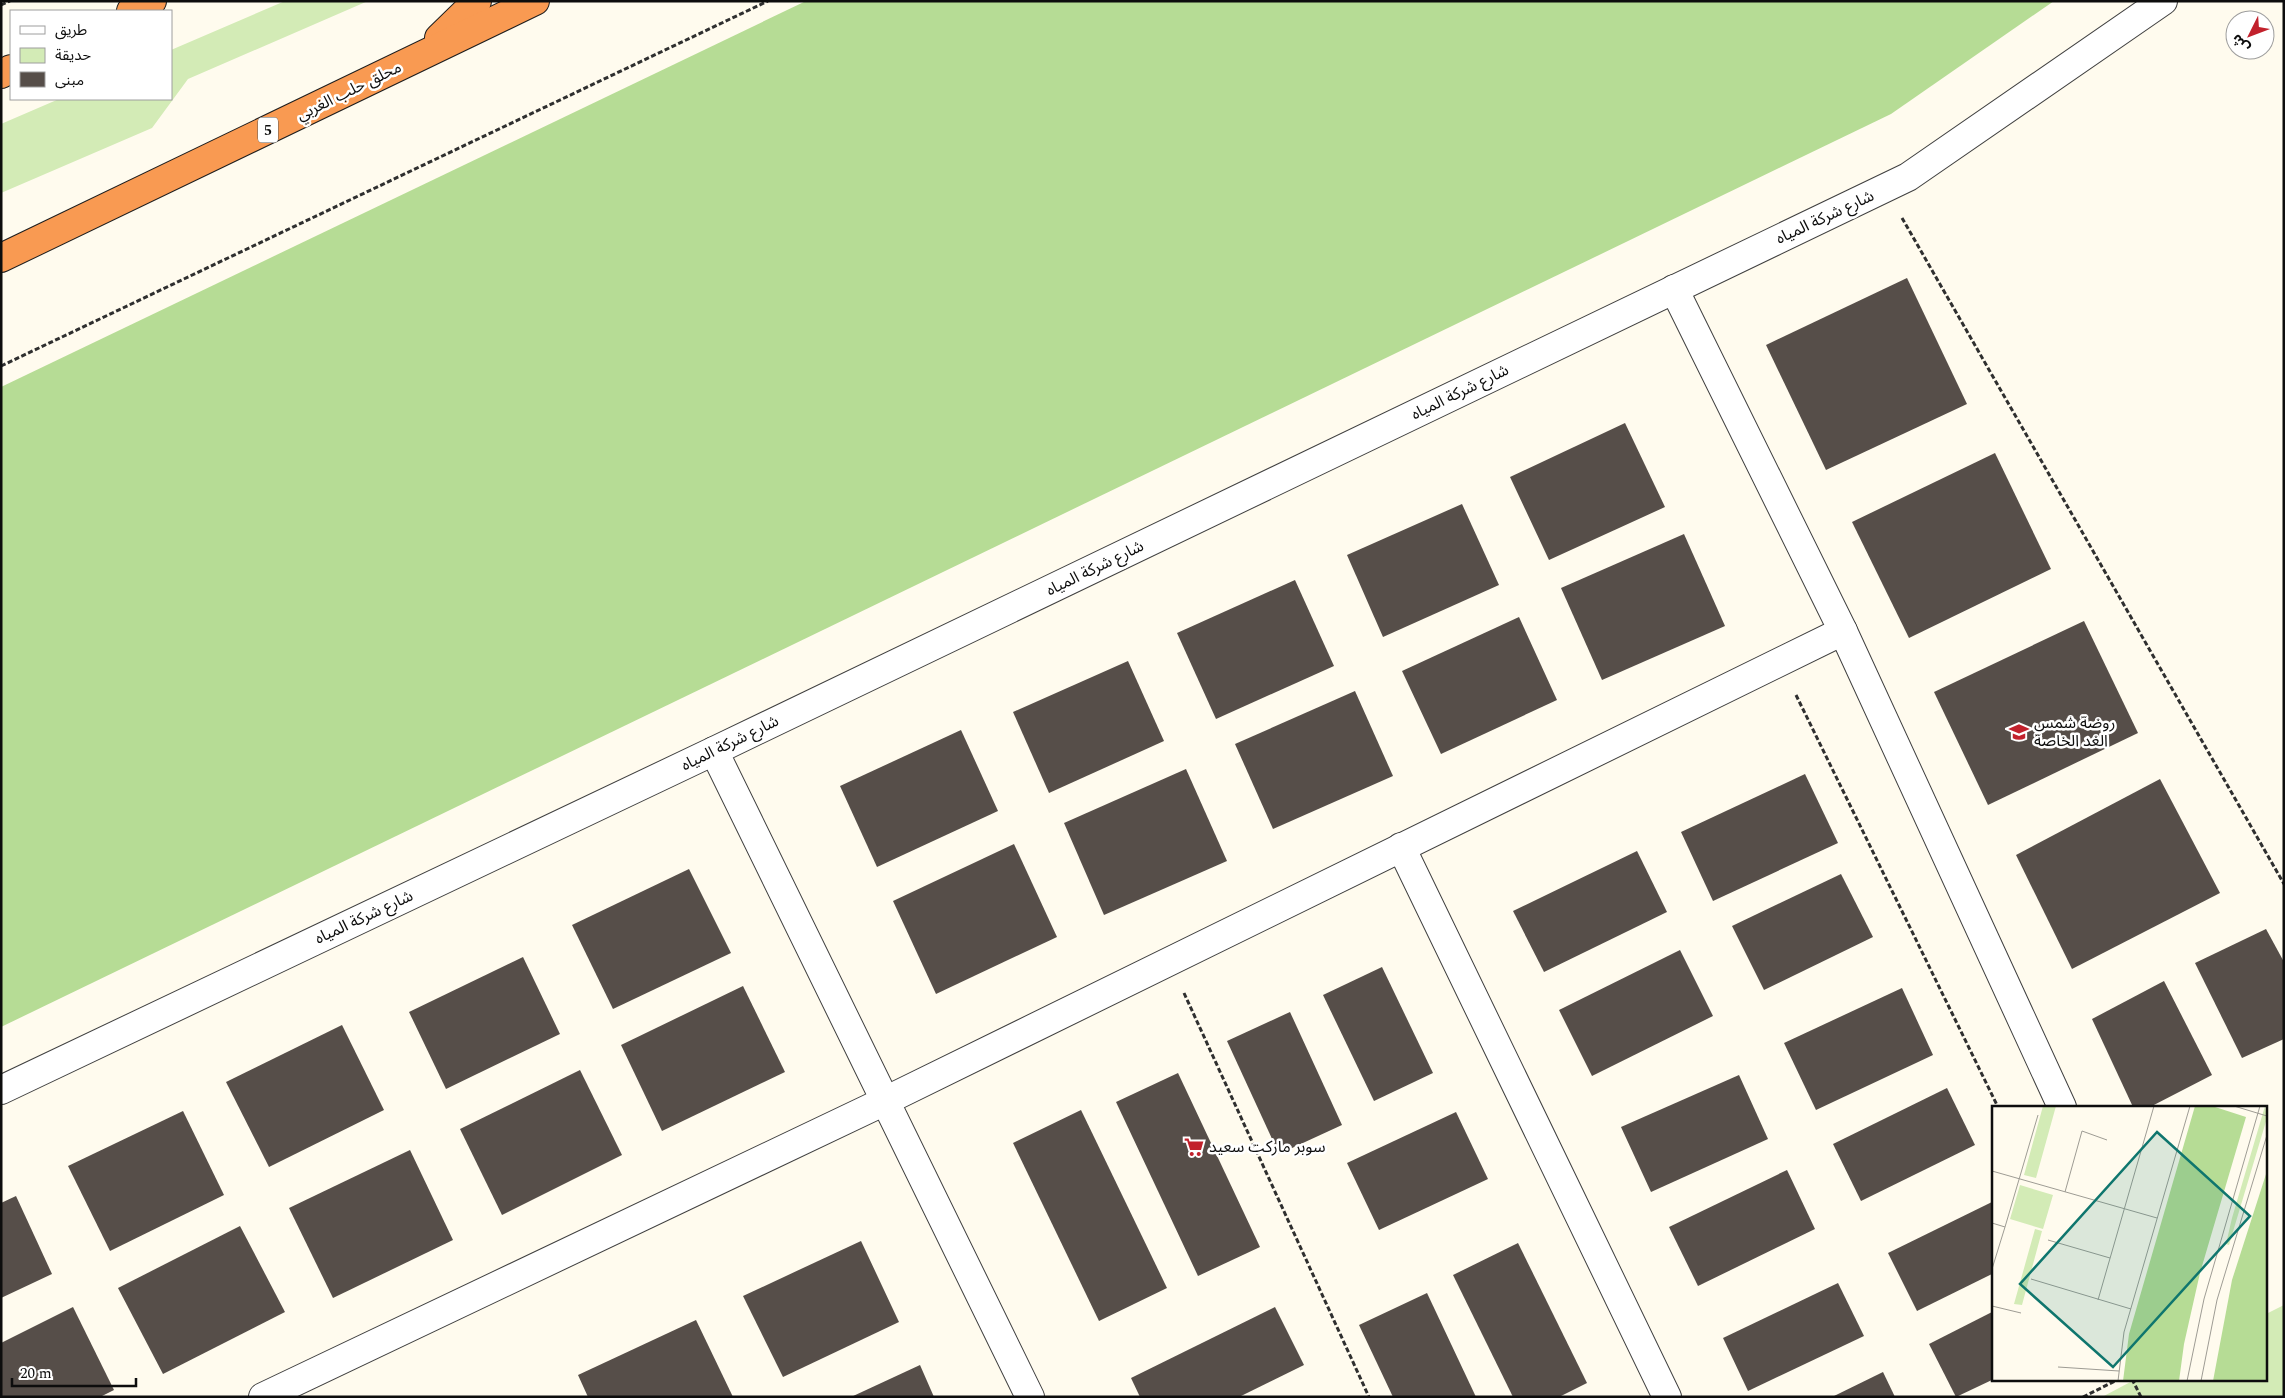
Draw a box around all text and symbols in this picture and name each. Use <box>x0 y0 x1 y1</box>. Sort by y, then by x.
legend <box>10 10 172 100</box>
north arrow <box>2225 10 2275 60</box>
text: طريق <box>55 19 87 42</box>
text: ش <box>2226 29 2255 58</box>
text: حديقة <box>55 44 91 67</box>
street label: محلق حلب الغربي <box>292 55 406 127</box>
text: مبنى <box>55 69 84 92</box>
road number: 5 <box>258 118 278 142</box>
street label: شارع شركة المياه <box>1772 184 1878 250</box>
street label: شارع شركة المياه <box>1407 358 1513 426</box>
street label: شارع شركة المياه <box>1042 534 1148 602</box>
street label: شارع شركة المياه <box>677 709 783 777</box>
place label: روضة شمس الغد الخاصة <box>2034 711 2115 753</box>
school or university icon: روضة شمس الغد الخاصة <box>2008 721 2030 743</box>
street label: شارع شركة المياه <box>311 884 417 950</box>
inset map <box>1992 1106 2268 1380</box>
place label: سوبر ماركت سعيد <box>1209 1135 1325 1159</box>
supermarket icon: سوبر ماركت سعيد <box>1183 1136 1205 1158</box>
scale bar <box>12 1356 136 1388</box>
text: 20 m <box>20 1362 52 1385</box>

